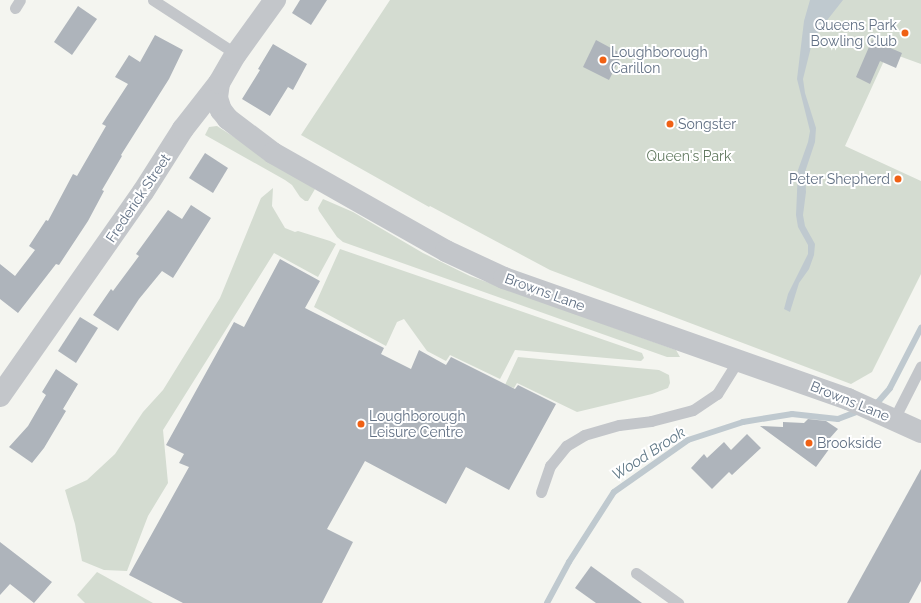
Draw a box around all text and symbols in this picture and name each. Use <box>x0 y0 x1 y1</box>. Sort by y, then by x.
place label: Queens Park Bowling Club <box>811 17 897 50</box>
marker: Queens Park Bowling Club <box>900 28 910 38</box>
place label: Loughborough Carillon <box>611 44 708 76</box>
marker: Loughborough Carillon <box>598 55 608 65</box>
place label: Songster <box>678 116 736 132</box>
marker: Songster <box>665 119 675 129</box>
park label: Queen's Park <box>647 148 731 164</box>
street label: Frederick Street <box>102 151 174 245</box>
place label: Peter Shepherd <box>789 171 890 187</box>
marker: Peter Shepherd <box>893 174 903 184</box>
street label: Browns Lane <box>503 270 587 314</box>
street label: Browns Lane <box>808 377 892 425</box>
place label: Loughborough Leisure Centre <box>369 408 466 440</box>
marker: Loughborough Leisure Centre <box>356 419 366 429</box>
water label: Wood Brook <box>609 424 689 484</box>
place label: Brookside <box>817 435 882 451</box>
marker: Brookside <box>804 438 814 448</box>

